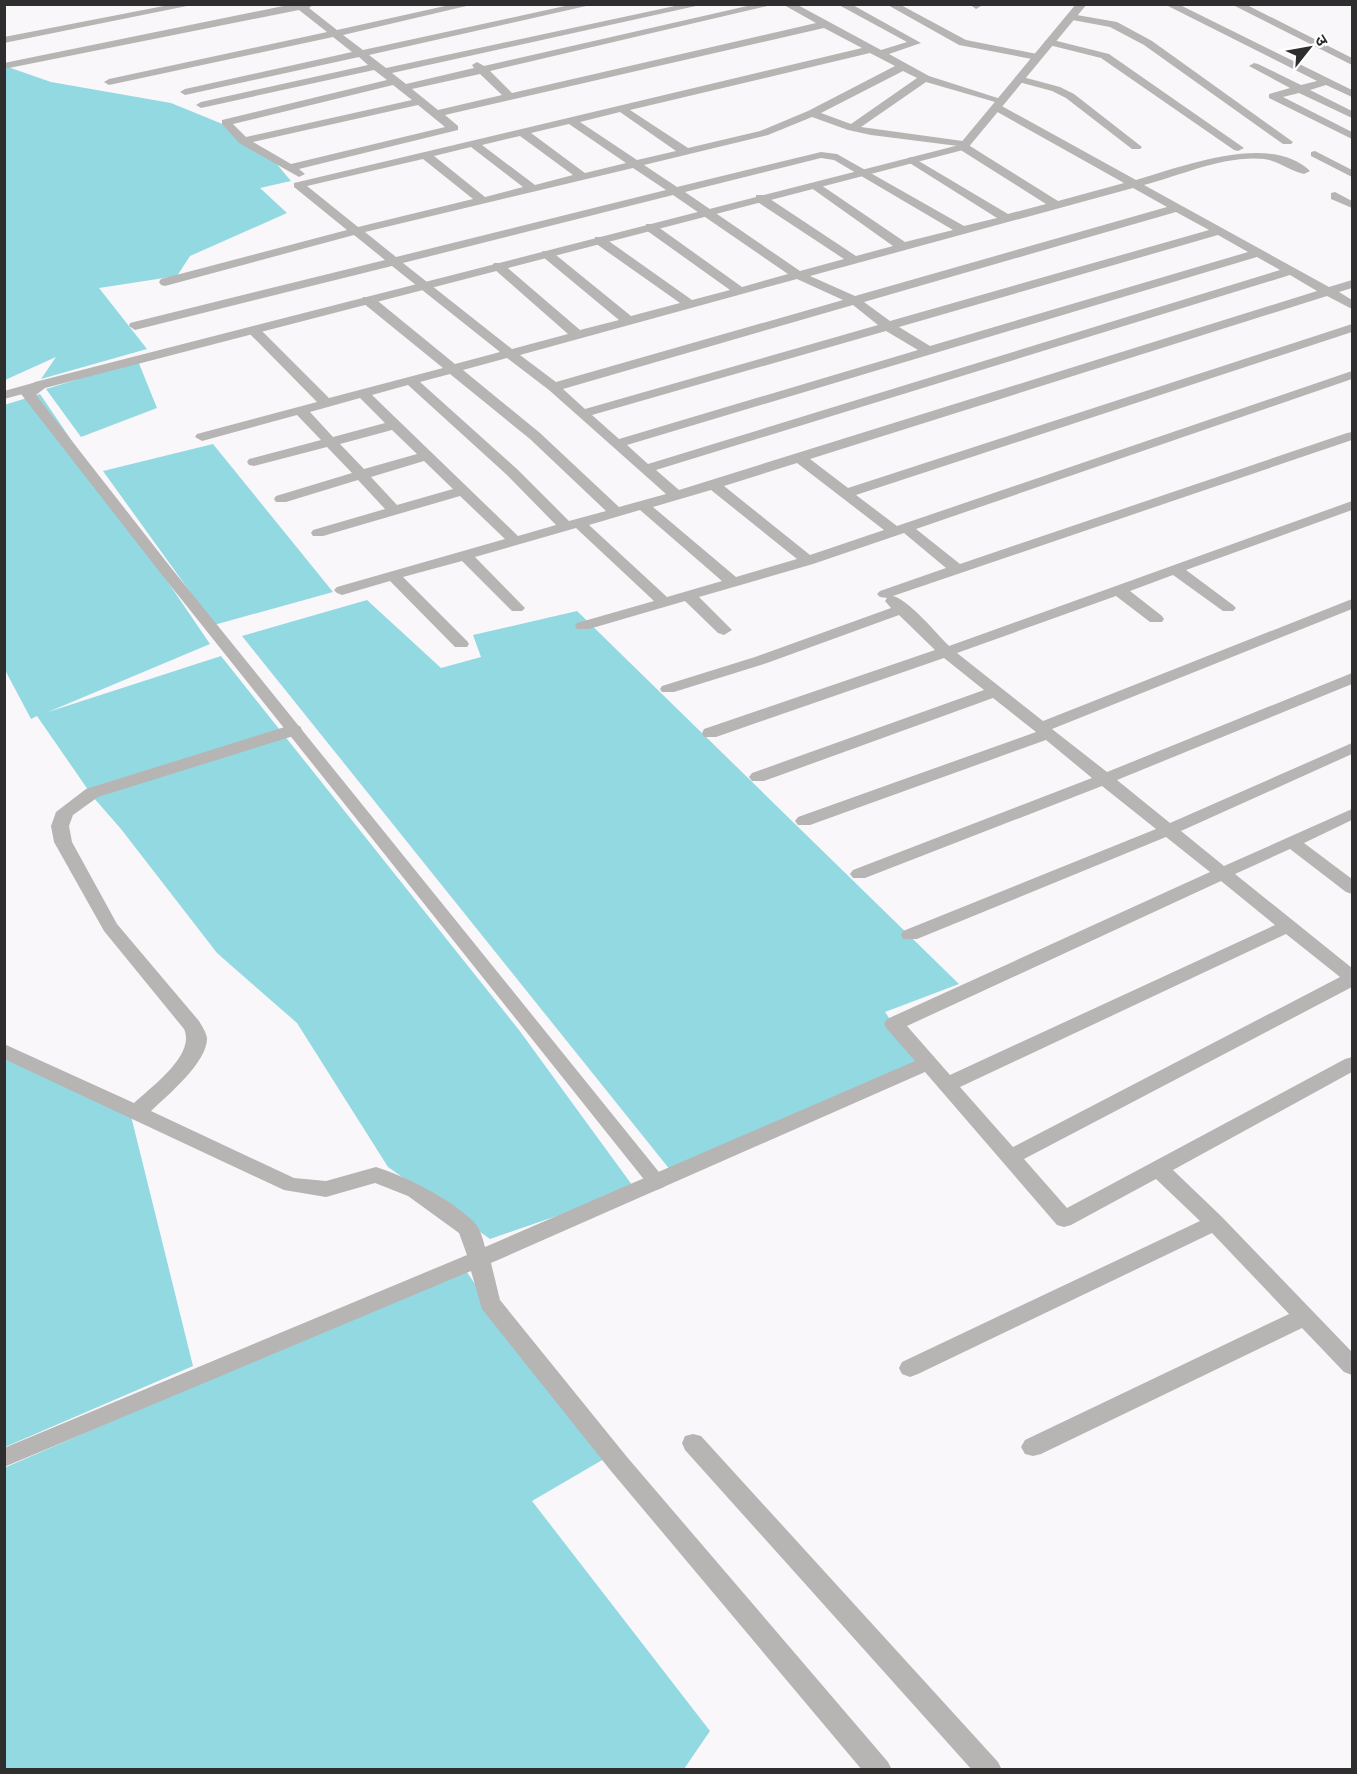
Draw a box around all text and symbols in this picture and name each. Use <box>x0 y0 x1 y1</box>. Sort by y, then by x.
north arrow <box>1279 18 1339 78</box>
text: उ <box>1311 32 1332 50</box>

